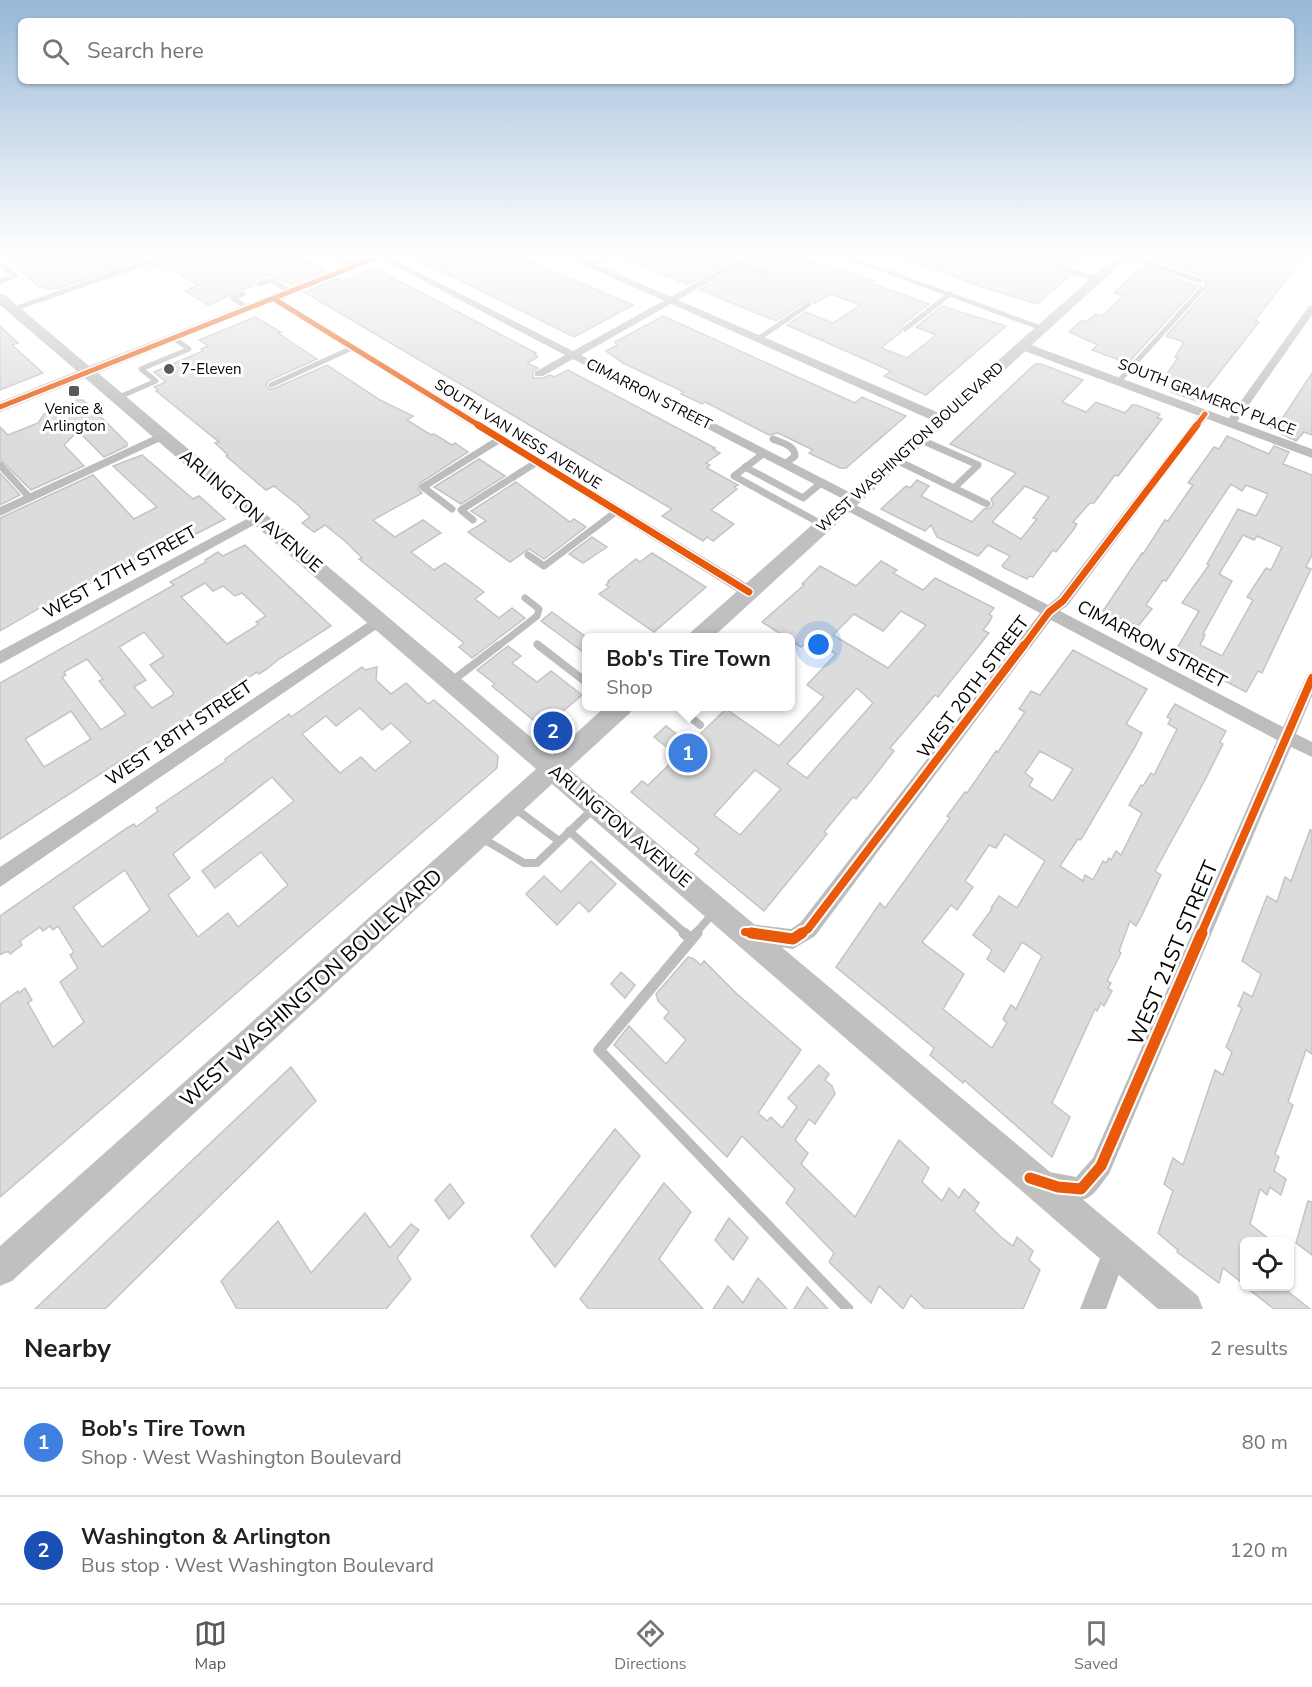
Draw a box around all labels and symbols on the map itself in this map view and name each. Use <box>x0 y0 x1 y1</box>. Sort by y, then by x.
street label: CIMARRON STREET <box>583 354 715 434</box>
street label: SOUTH GRAMERCY PLACE <box>1115 354 1299 440</box>
street label: WEST WASHINGTON BOULEVARD <box>812 357 1008 537</box>
place label: 7-Eleven <box>181 359 241 379</box>
marker: 7-Eleven <box>162 362 176 376</box>
street label: SOUTH VAN NESS AVENUE <box>431 374 605 494</box>
marker: Venice & Arlington <box>67 384 81 398</box>
place label: Venice & Arlington <box>42 399 106 436</box>
street label: ARLINGTON AVENUE <box>175 444 327 578</box>
street label: WEST 17TH STREET <box>39 520 201 624</box>
street label: CIMARRON STREET <box>1073 594 1231 694</box>
street label: WEST 20TH STREET <box>912 611 1035 763</box>
your location <box>804 630 833 659</box>
street label: WEST 18TH STREET <box>101 675 257 791</box>
pin: 2 <box>534 708 572 754</box>
pin: 1 <box>668 730 708 776</box>
street label: ARLINGTON AVENUE <box>544 759 696 893</box>
street label: WEST 21ST STREET <box>1121 856 1225 1049</box>
street label: WEST WASHINGTON BOULEVARD <box>174 863 448 1113</box>

